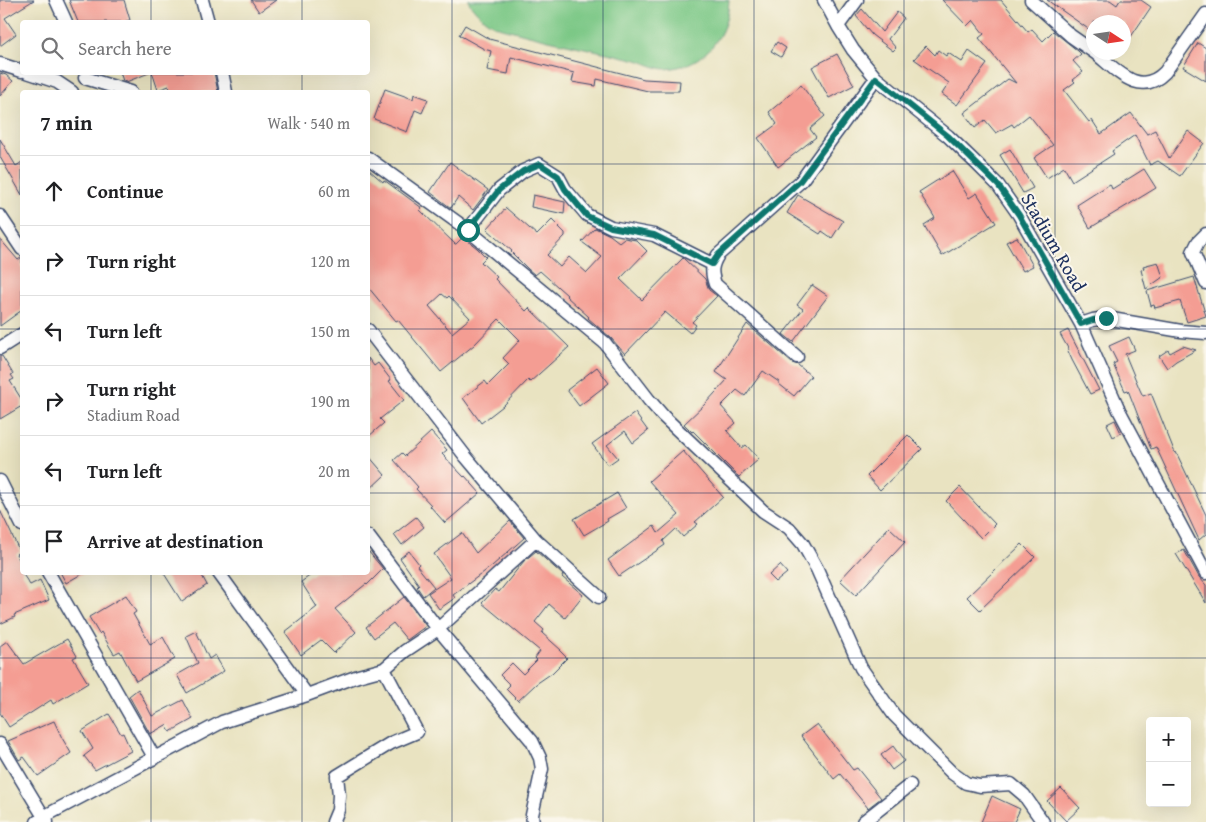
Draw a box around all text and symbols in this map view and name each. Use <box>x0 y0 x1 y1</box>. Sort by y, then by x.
north arrow <box>1086 15 1131 60</box>
search box <box>20 20 370 75</box>
icon: search <box>38 34 66 62</box>
text: Search here <box>78 34 172 62</box>
text: 7 min <box>40 107 92 138</box>
text: Walk · 540 m <box>267 111 350 135</box>
icon: ahead <box>40 177 68 205</box>
text: Continue <box>87 177 164 205</box>
text: 60 m <box>318 179 350 203</box>
street label: Stadium Road <box>1014 187 1094 297</box>
route start <box>457 219 480 242</box>
icon: right <box>40 247 68 275</box>
text: Turn right <box>87 247 176 275</box>
text: 120 m <box>310 249 350 273</box>
route end <box>1095 307 1118 330</box>
icon: left <box>40 317 68 345</box>
text: Turn left <box>87 317 162 345</box>
text: 150 m <box>310 319 350 343</box>
text: Turn right <box>87 375 176 403</box>
icon: right <box>40 387 68 415</box>
text: 190 m <box>310 389 350 413</box>
text: Stadium Road <box>87 403 180 427</box>
icon: left <box>40 457 68 485</box>
text: Turn left <box>87 457 162 485</box>
text: 20 m <box>318 459 350 483</box>
icon: arrive <box>40 527 68 555</box>
text: Arrive at destination <box>87 527 263 555</box>
map controls <box>1146 717 1191 807</box>
button: + <box>1146 717 1191 762</box>
button: − <box>1146 762 1191 807</box>

